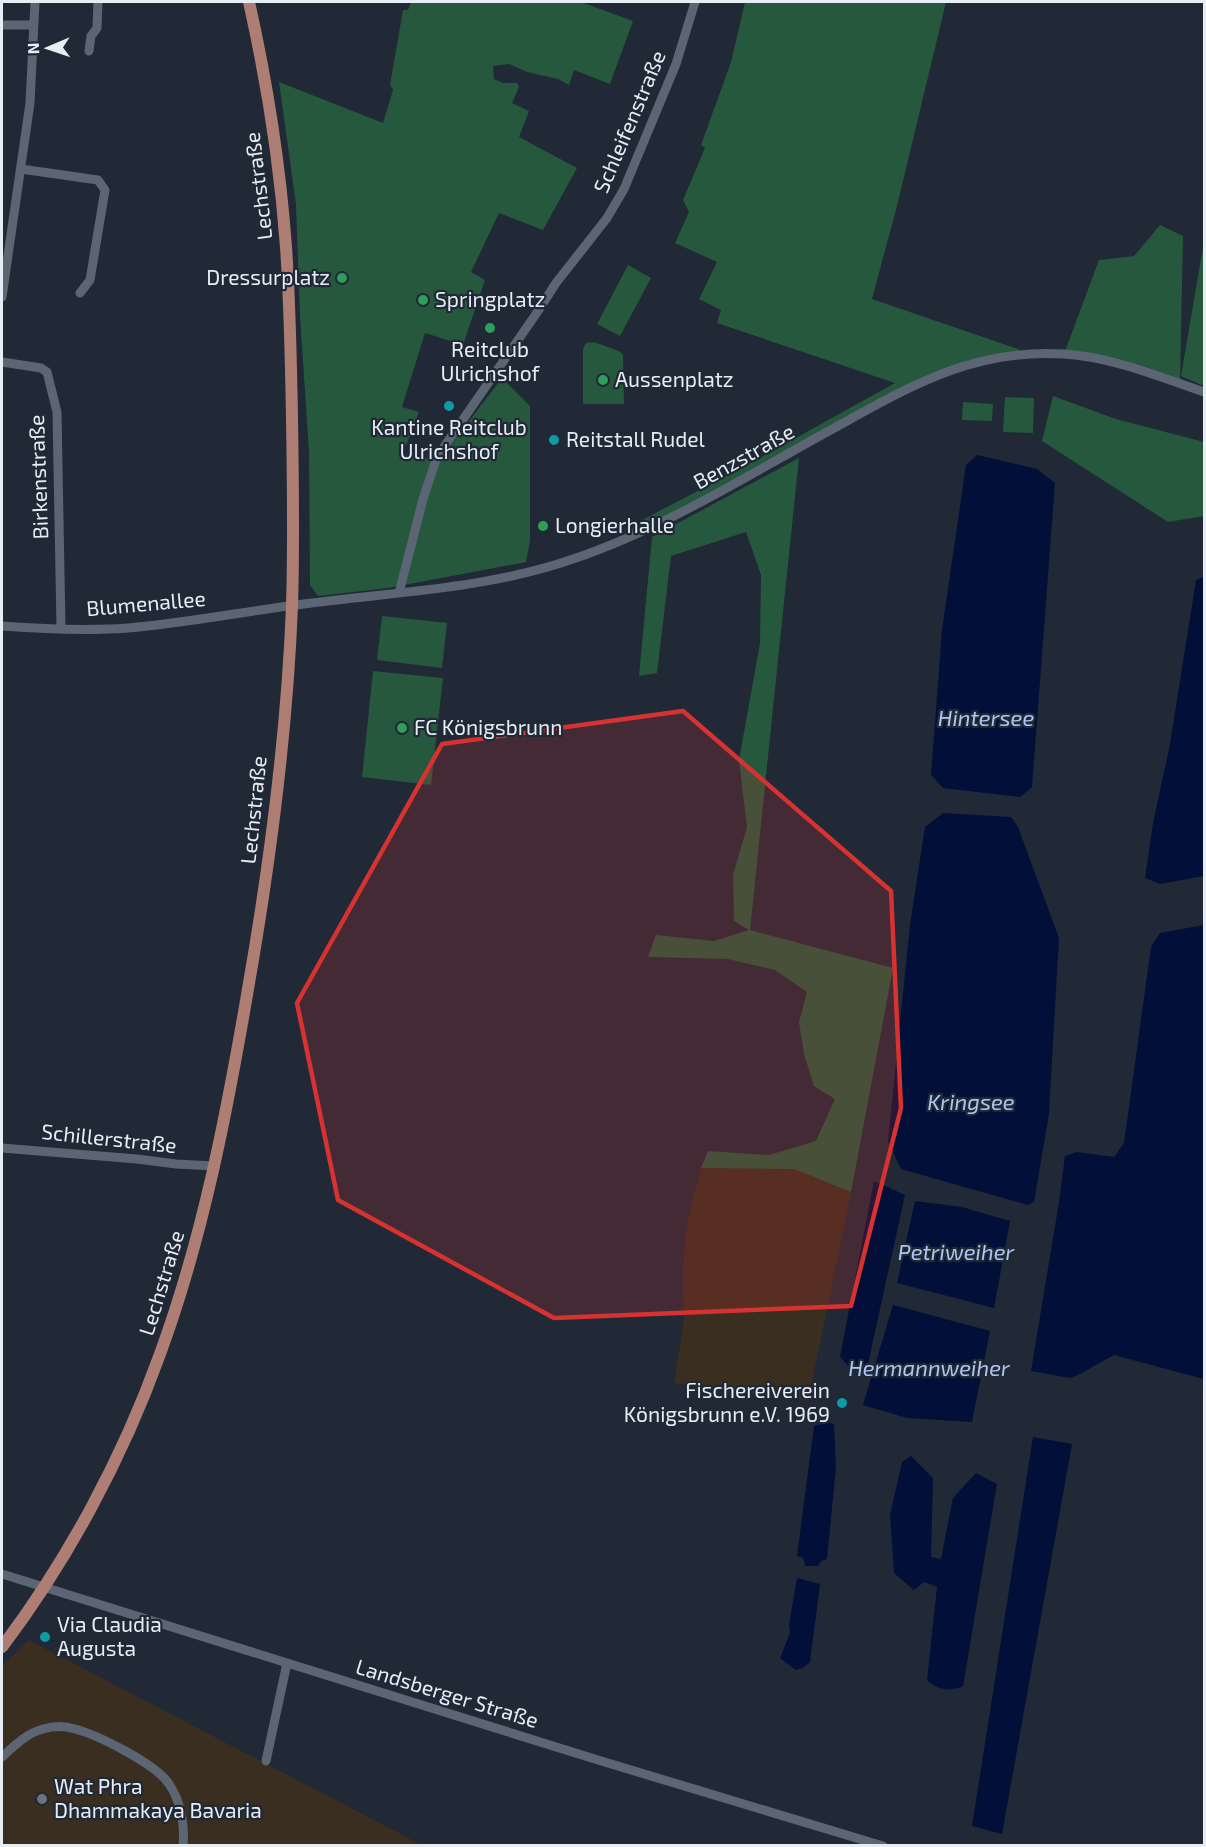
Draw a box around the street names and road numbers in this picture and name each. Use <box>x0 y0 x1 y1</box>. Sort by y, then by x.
street label: Schleifenstraße <box>587 46 670 196</box>
street label: Lechstraße <box>238 131 277 242</box>
street label: Birkenstraße <box>23 414 52 540</box>
street label: Benzstraße <box>689 418 798 494</box>
street label: Blumenallee <box>85 585 207 620</box>
street label: Lechstraße <box>234 755 271 865</box>
street label: Schillerstraße <box>40 1118 178 1157</box>
street label: Lechstraße <box>133 1227 188 1338</box>
street label: Landsberger Straße <box>353 1653 542 1732</box>

